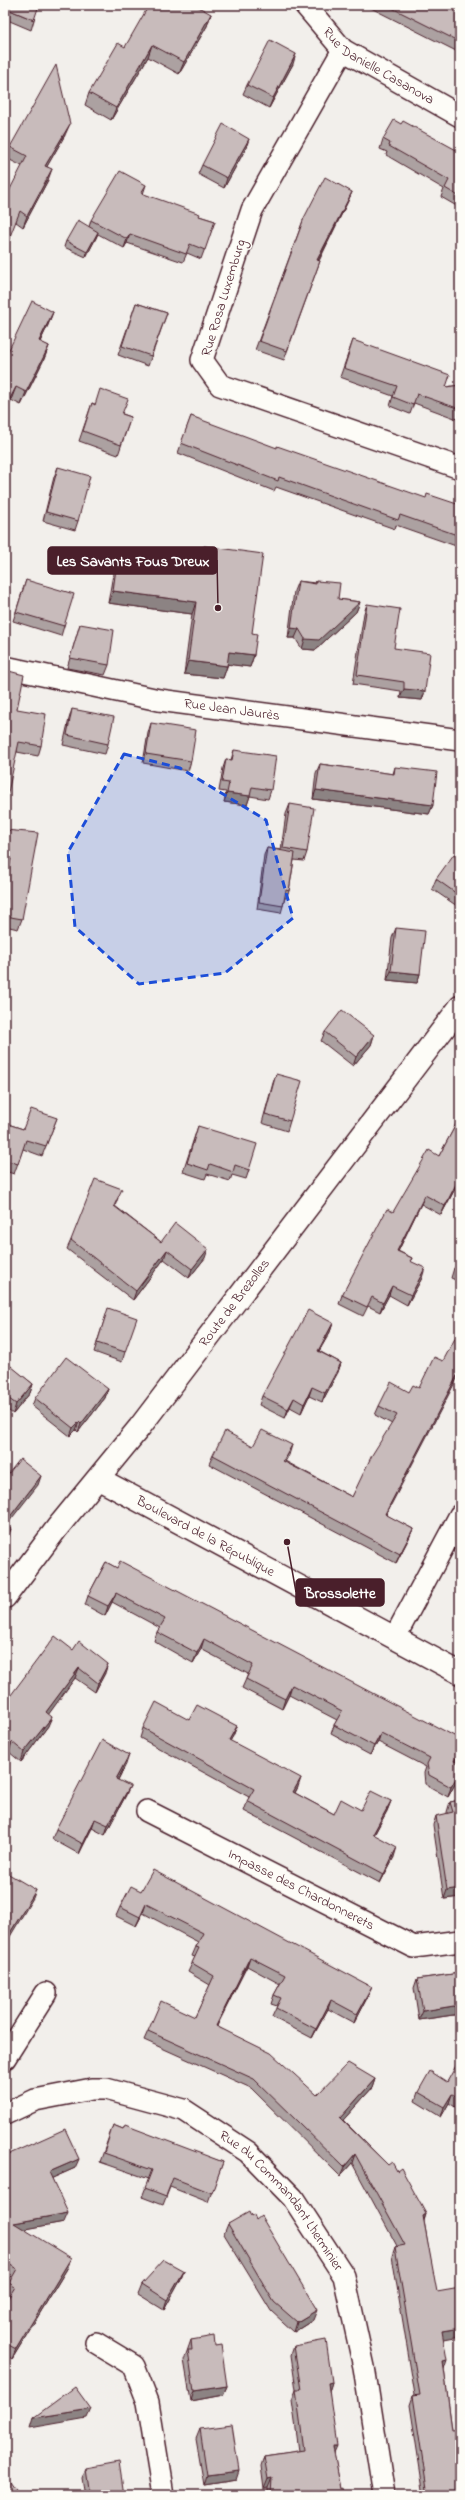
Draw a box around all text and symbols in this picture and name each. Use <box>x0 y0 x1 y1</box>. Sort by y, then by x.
street label: Rue Danielle Casanova <box>317 22 438 110</box>
street label: Rue Rosa Luxemburg <box>196 237 253 359</box>
callout: Les Savants Fous Dreux <box>48 547 217 574</box>
text: Les Savants Fous Dreux <box>57 551 210 573</box>
street label: Rue Jean Jaurès <box>183 693 281 726</box>
street label: Route de Brezolles <box>194 1254 275 1351</box>
street label: Boulevard de la République <box>132 1490 279 1582</box>
callout: Brossolette <box>296 1579 384 1606</box>
text: Brossolette <box>303 1583 377 1605</box>
street label: Impasse des Chardonnerets <box>224 1843 378 1936</box>
street label: Rue du Commandant Lherminier <box>215 2125 349 2276</box>

